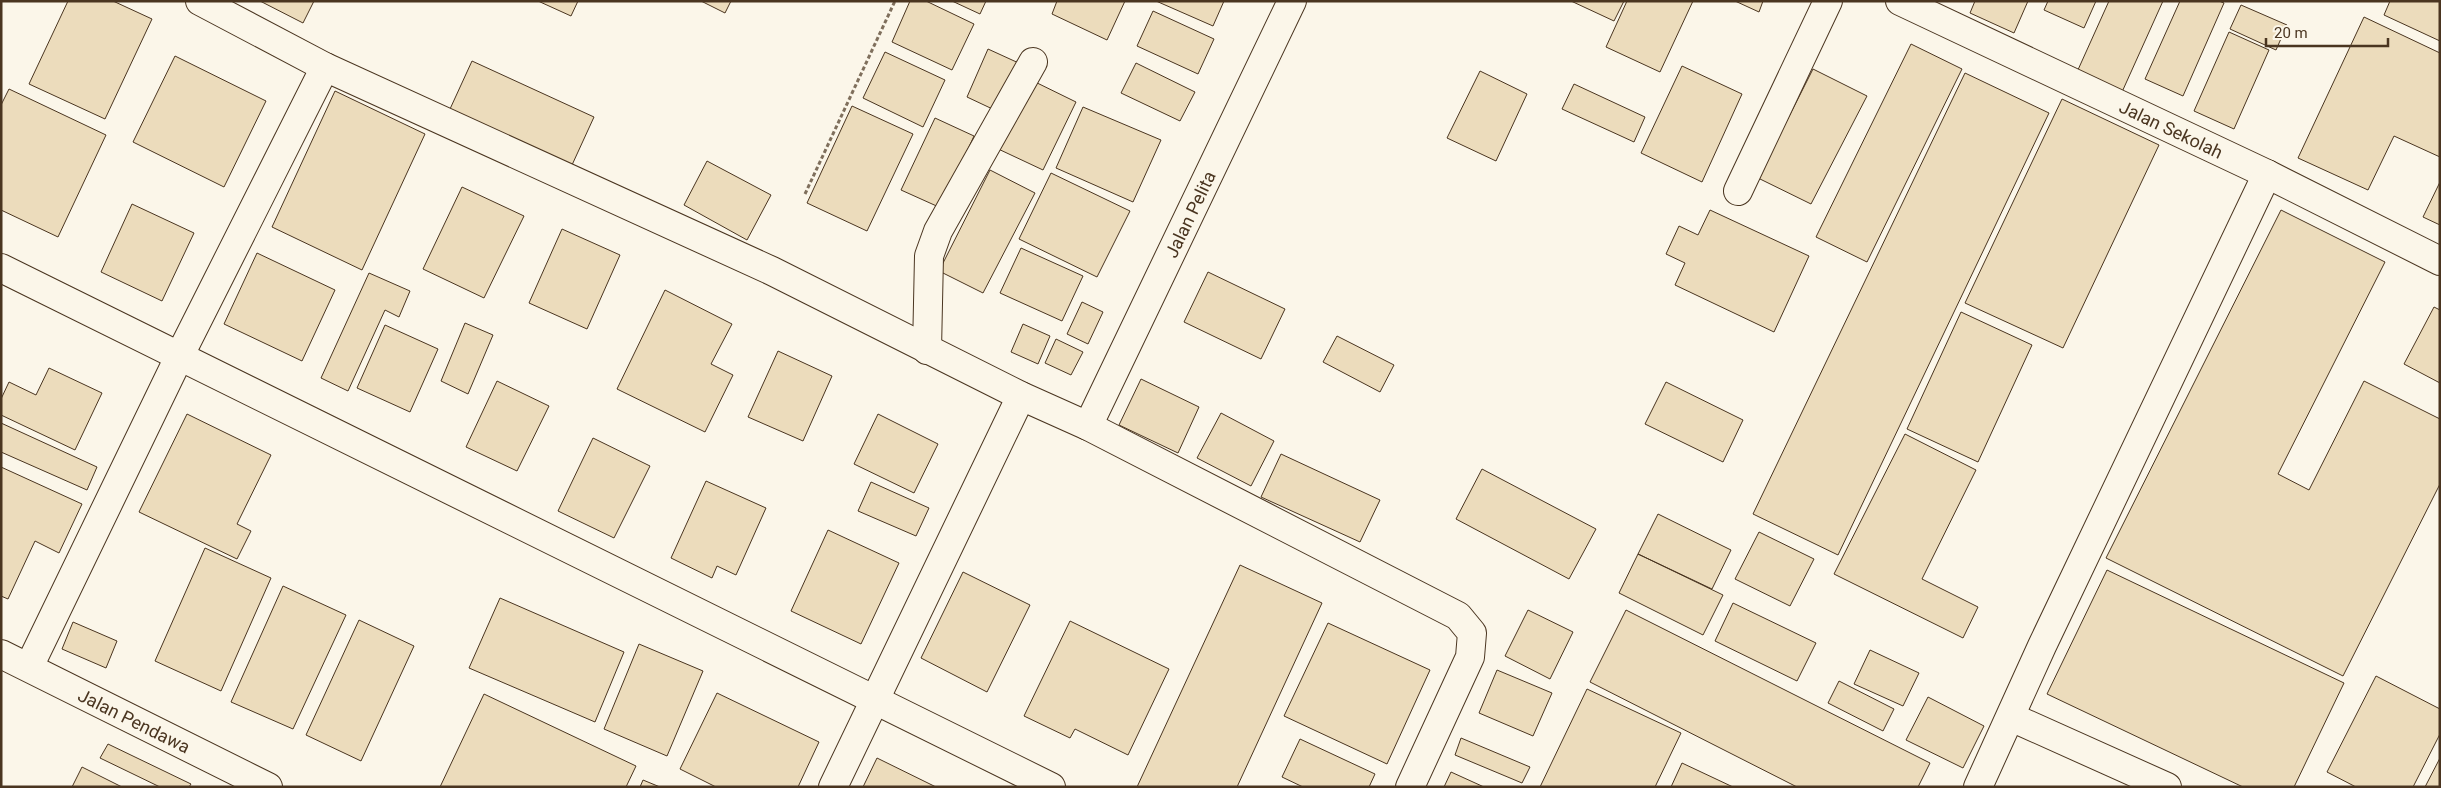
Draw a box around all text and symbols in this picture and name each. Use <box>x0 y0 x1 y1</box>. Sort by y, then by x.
scale bar <box>2266 15 2388 47</box>
text: 20 m <box>2274 24 2308 42</box>
street label: Jalan Sekolah <box>2116 96 2227 162</box>
street label: Jalan Pelita <box>1160 167 1219 261</box>
street label: Jalan Pendawa <box>75 684 194 757</box>

